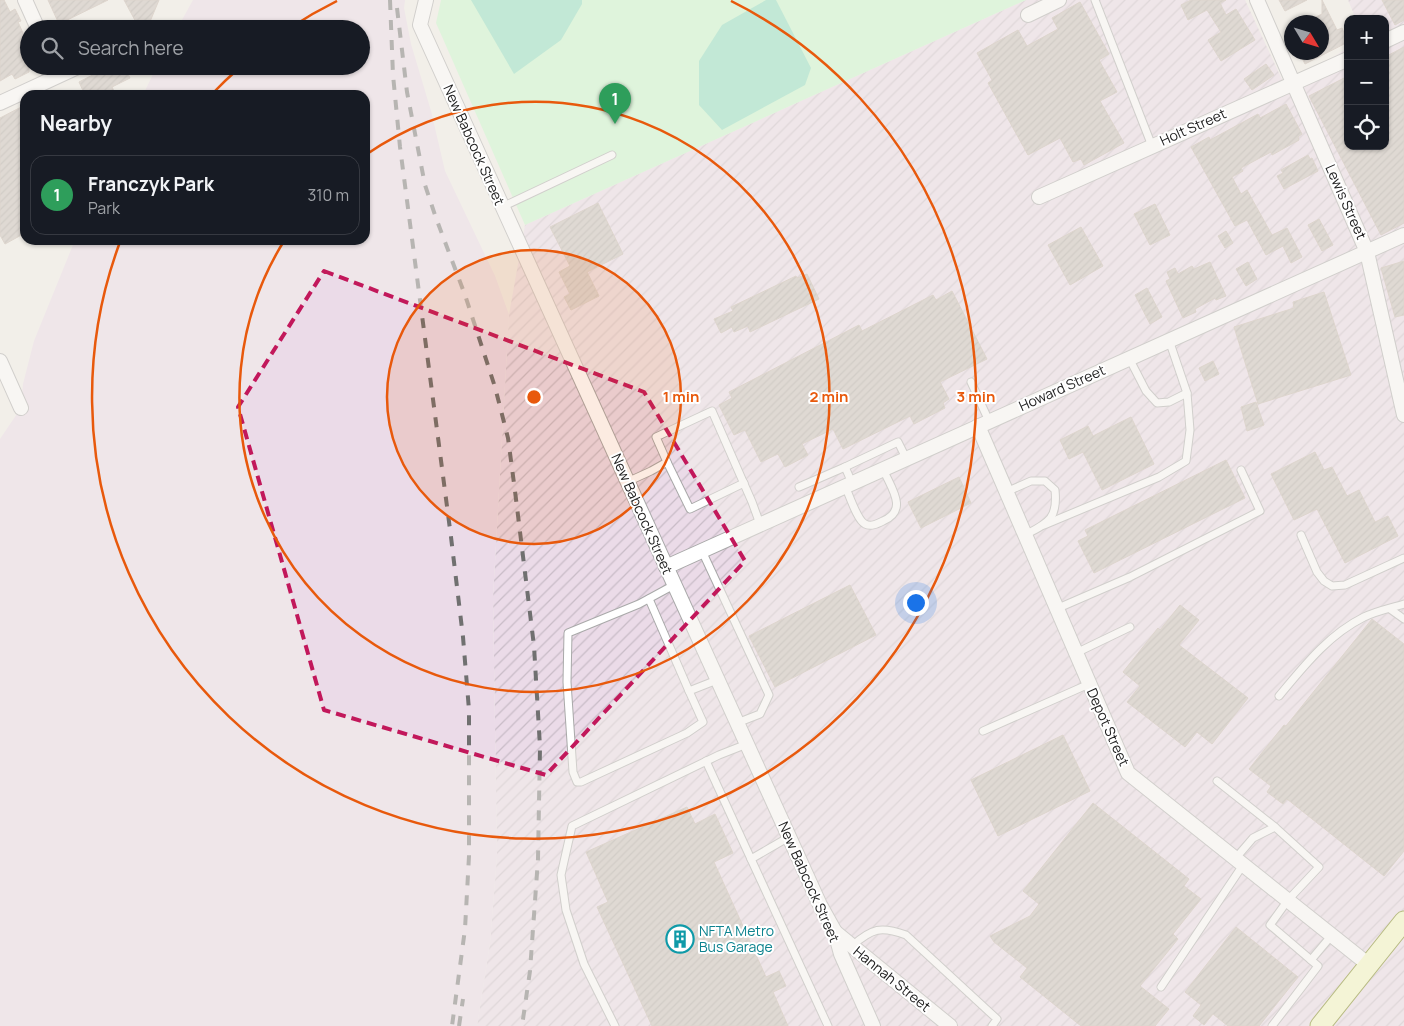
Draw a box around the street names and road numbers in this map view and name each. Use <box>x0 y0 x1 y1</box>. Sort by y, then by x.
street label: New Babcock Street <box>439 82 510 208</box>
street label: Holt Street <box>1157 103 1229 150</box>
street label: Lewis Street <box>1321 161 1372 243</box>
street label: Howard Street <box>1016 360 1108 415</box>
street label: New Babcock Street <box>607 451 678 577</box>
street label: Depot Street <box>1083 685 1134 769</box>
street label: New Babcock Street <box>774 819 845 945</box>
street label: Hannah Street <box>850 942 935 1016</box>

